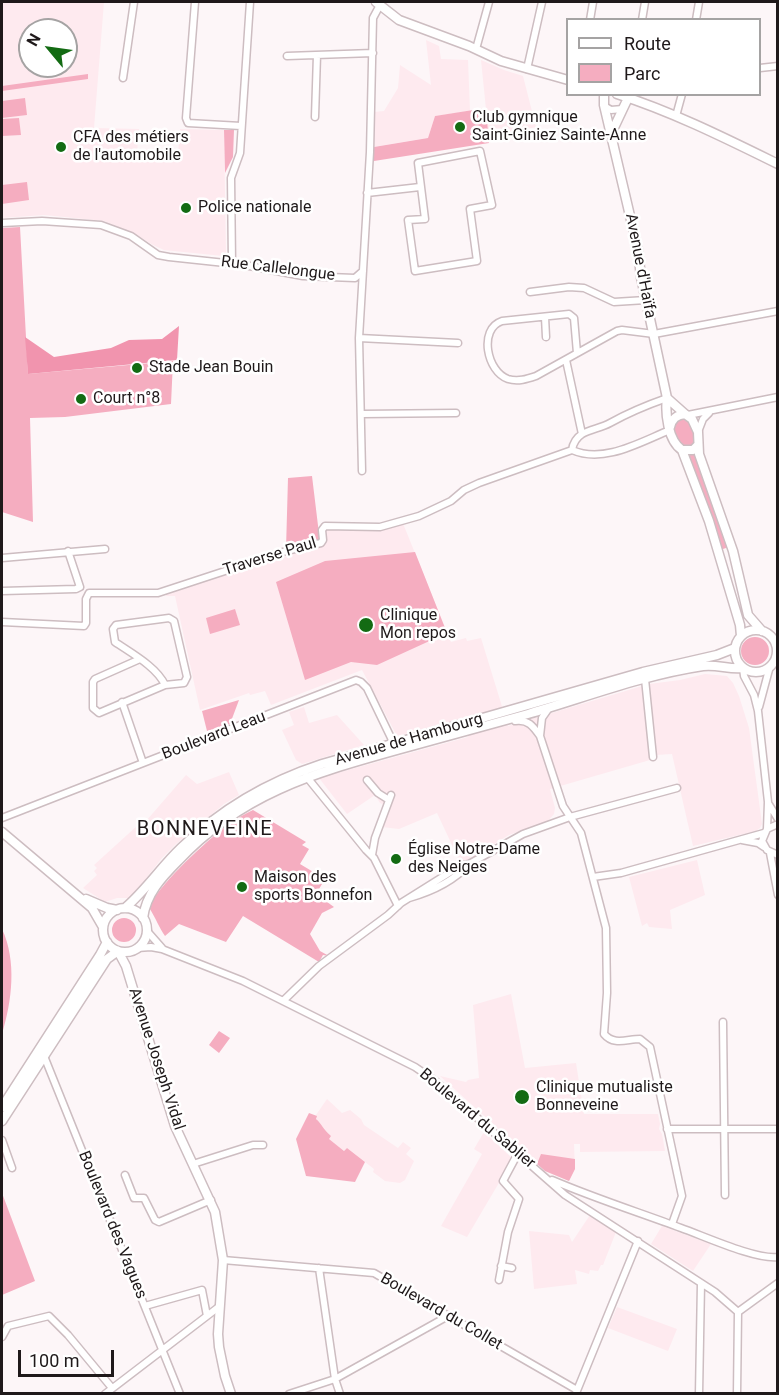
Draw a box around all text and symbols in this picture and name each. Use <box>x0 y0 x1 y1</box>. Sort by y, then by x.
north arrow <box>18 18 78 78</box>
legend <box>566 18 761 96</box>
text: N <box>23 30 45 50</box>
text: Route <box>624 33 671 54</box>
text: Parc <box>624 63 660 84</box>
place label: Club gymnique Saint-Giniez Sainte-Anne <box>472 108 646 146</box>
marker: Club gymnique Saint-Giniez Sainte-Anne <box>453 120 467 134</box>
place label: CFA des métiers de l'automobile <box>73 128 189 166</box>
marker: CFA des métiers de l'automobile <box>54 140 68 154</box>
place label: Police nationale <box>198 198 311 218</box>
marker: Police nationale <box>179 201 193 215</box>
street label: Avenue d'Haïfa <box>620 212 660 320</box>
street label: Rue Callelongue <box>220 252 336 286</box>
place label: Stade Jean Bouin <box>149 358 273 378</box>
marker: Stade Jean Bouin <box>130 361 144 375</box>
place label: Court n°8 <box>93 389 160 409</box>
marker: Court n°8 <box>74 392 88 406</box>
street label: Traverse Paul <box>221 534 319 580</box>
place label: Clinique Mon repos <box>380 606 456 644</box>
marker: Clinique Mon repos <box>357 616 375 634</box>
street label: Boulevard Leau <box>159 707 269 765</box>
street label: Avenue de Hambourg <box>333 710 485 770</box>
district label: BONNEVEINE <box>137 818 273 842</box>
place label: Église Notre-Dame des Neiges <box>408 840 540 878</box>
marker: Église Notre-Dame des Neiges <box>389 852 403 866</box>
place label: Maison des sports Bonnefon <box>254 868 372 906</box>
marker: Maison des sports Bonnefon <box>235 880 249 894</box>
street label: Avenue Joseph Vidal <box>124 985 188 1133</box>
street label: Boulevard du Sablier <box>415 1065 539 1173</box>
place label: Clinique mutualiste Bonneveine <box>536 1078 673 1116</box>
marker: Clinique mutualiste Bonneveine <box>513 1088 531 1106</box>
street label: Boulevard des Vagues <box>74 1148 150 1302</box>
street label: Boulevard du Collet <box>377 1269 505 1355</box>
scale bar <box>21 1338 117 1376</box>
text: 100 m <box>29 1350 80 1371</box>

